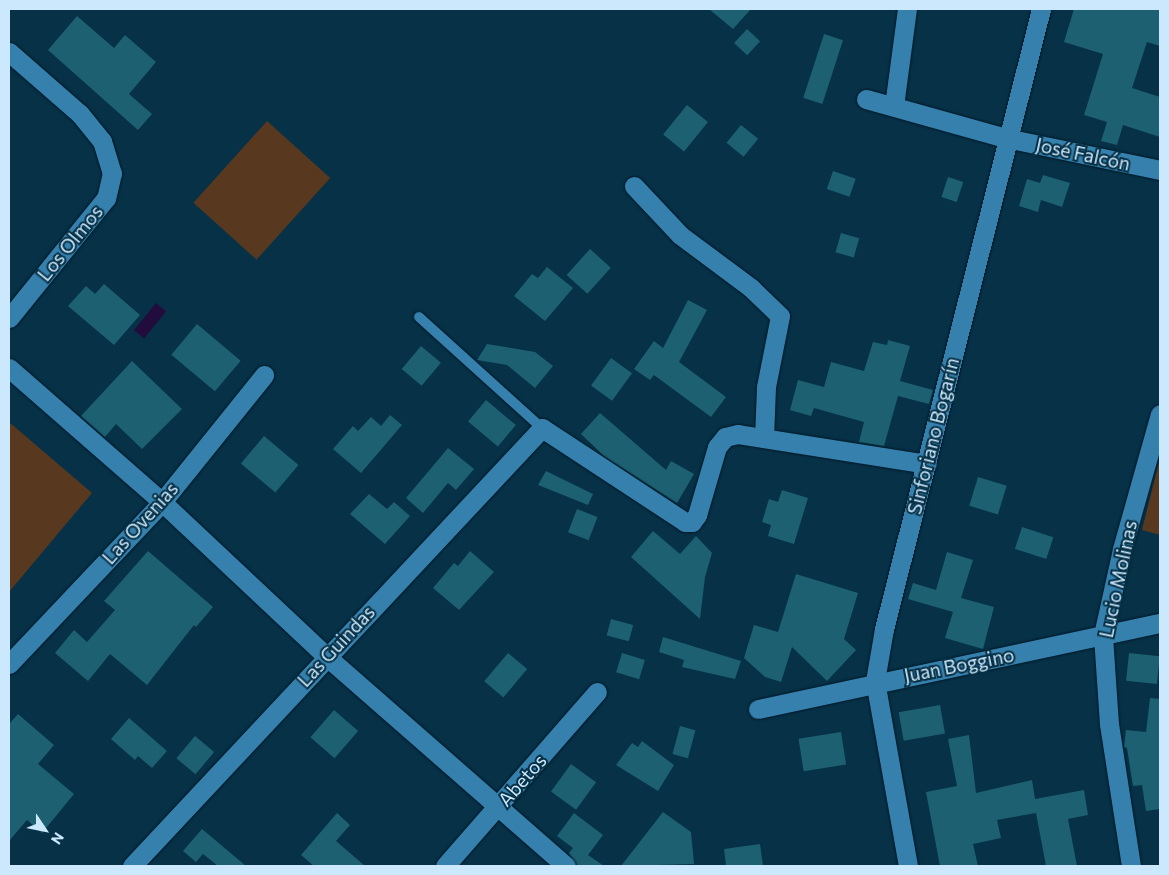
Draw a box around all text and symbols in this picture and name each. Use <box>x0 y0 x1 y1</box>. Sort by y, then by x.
street label: José Falcón <box>1034 133 1132 175</box>
street label: Los Olmos <box>32 200 108 286</box>
street label: Sinforiano Bogarín <box>903 355 963 517</box>
street label: Las Ovenias <box>97 477 183 569</box>
street label: Lucio Molinas <box>1094 518 1142 640</box>
street label: Las Guindas <box>293 601 379 691</box>
street label: Juan Boggino <box>902 643 1016 687</box>
street label: Abetos <box>493 749 551 811</box>
north arrow <box>20 805 70 855</box>
text: N <box>48 830 68 848</box>

